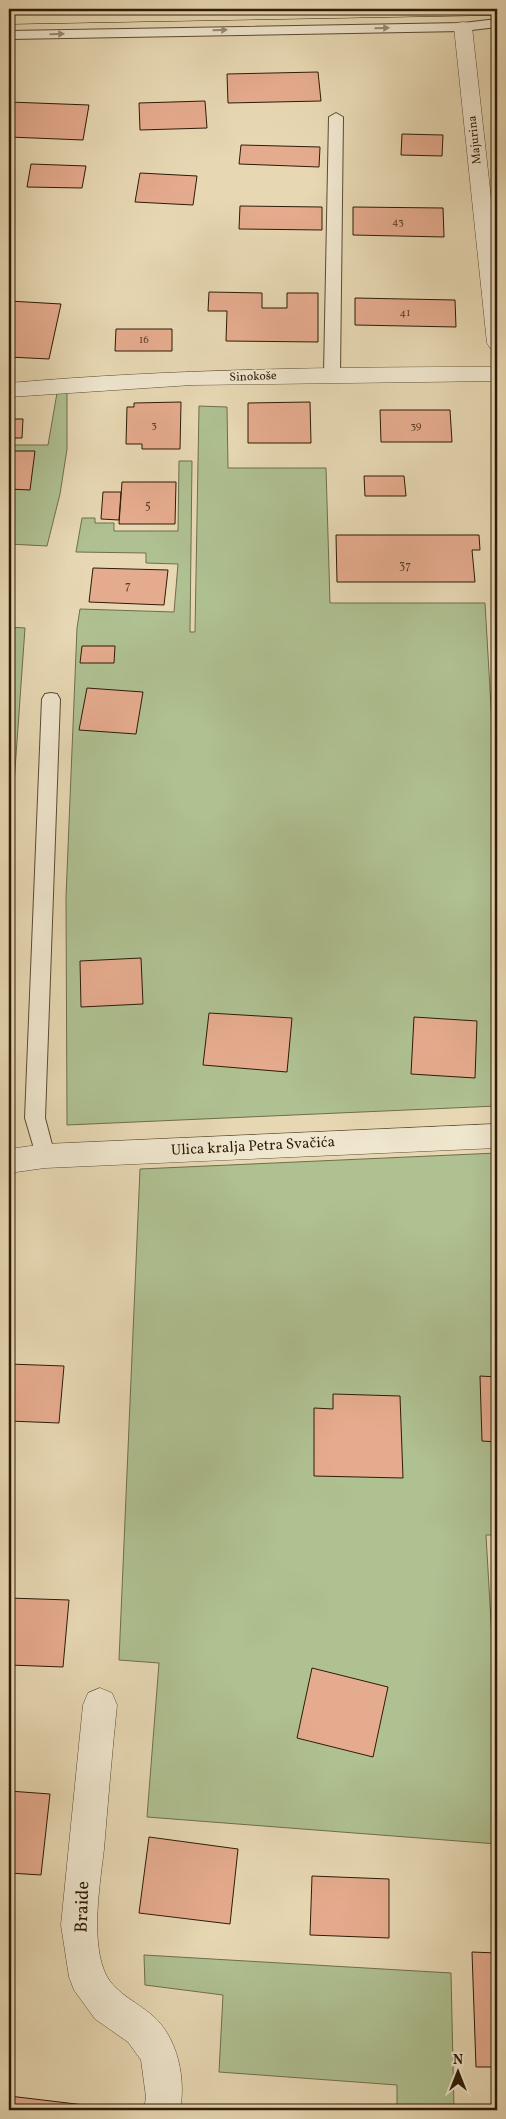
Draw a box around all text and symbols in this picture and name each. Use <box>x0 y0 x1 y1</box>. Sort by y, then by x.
one-way arrow <box>375 24 391 32</box>
one-way arrow <box>212 26 228 34</box>
one-way arrow <box>50 30 66 38</box>
street label: Majurina <box>464 115 486 165</box>
house number: 43 <box>392 215 404 230</box>
house number: 41 <box>400 306 410 321</box>
house number: 16 <box>139 333 149 348</box>
street label: Sinokoše <box>229 368 277 386</box>
house number: 3 <box>151 418 157 433</box>
house number: 39 <box>410 419 422 434</box>
house number: 5 <box>145 498 151 514</box>
house number: 37 <box>399 558 411 574</box>
house number: 7 <box>125 578 131 594</box>
street label: Ulica kralja Petra Svačića <box>171 1132 335 1162</box>
street label: Braide <box>70 1881 96 1933</box>
north arrow <box>434 2046 484 2096</box>
text: N <box>453 2051 463 2070</box>

